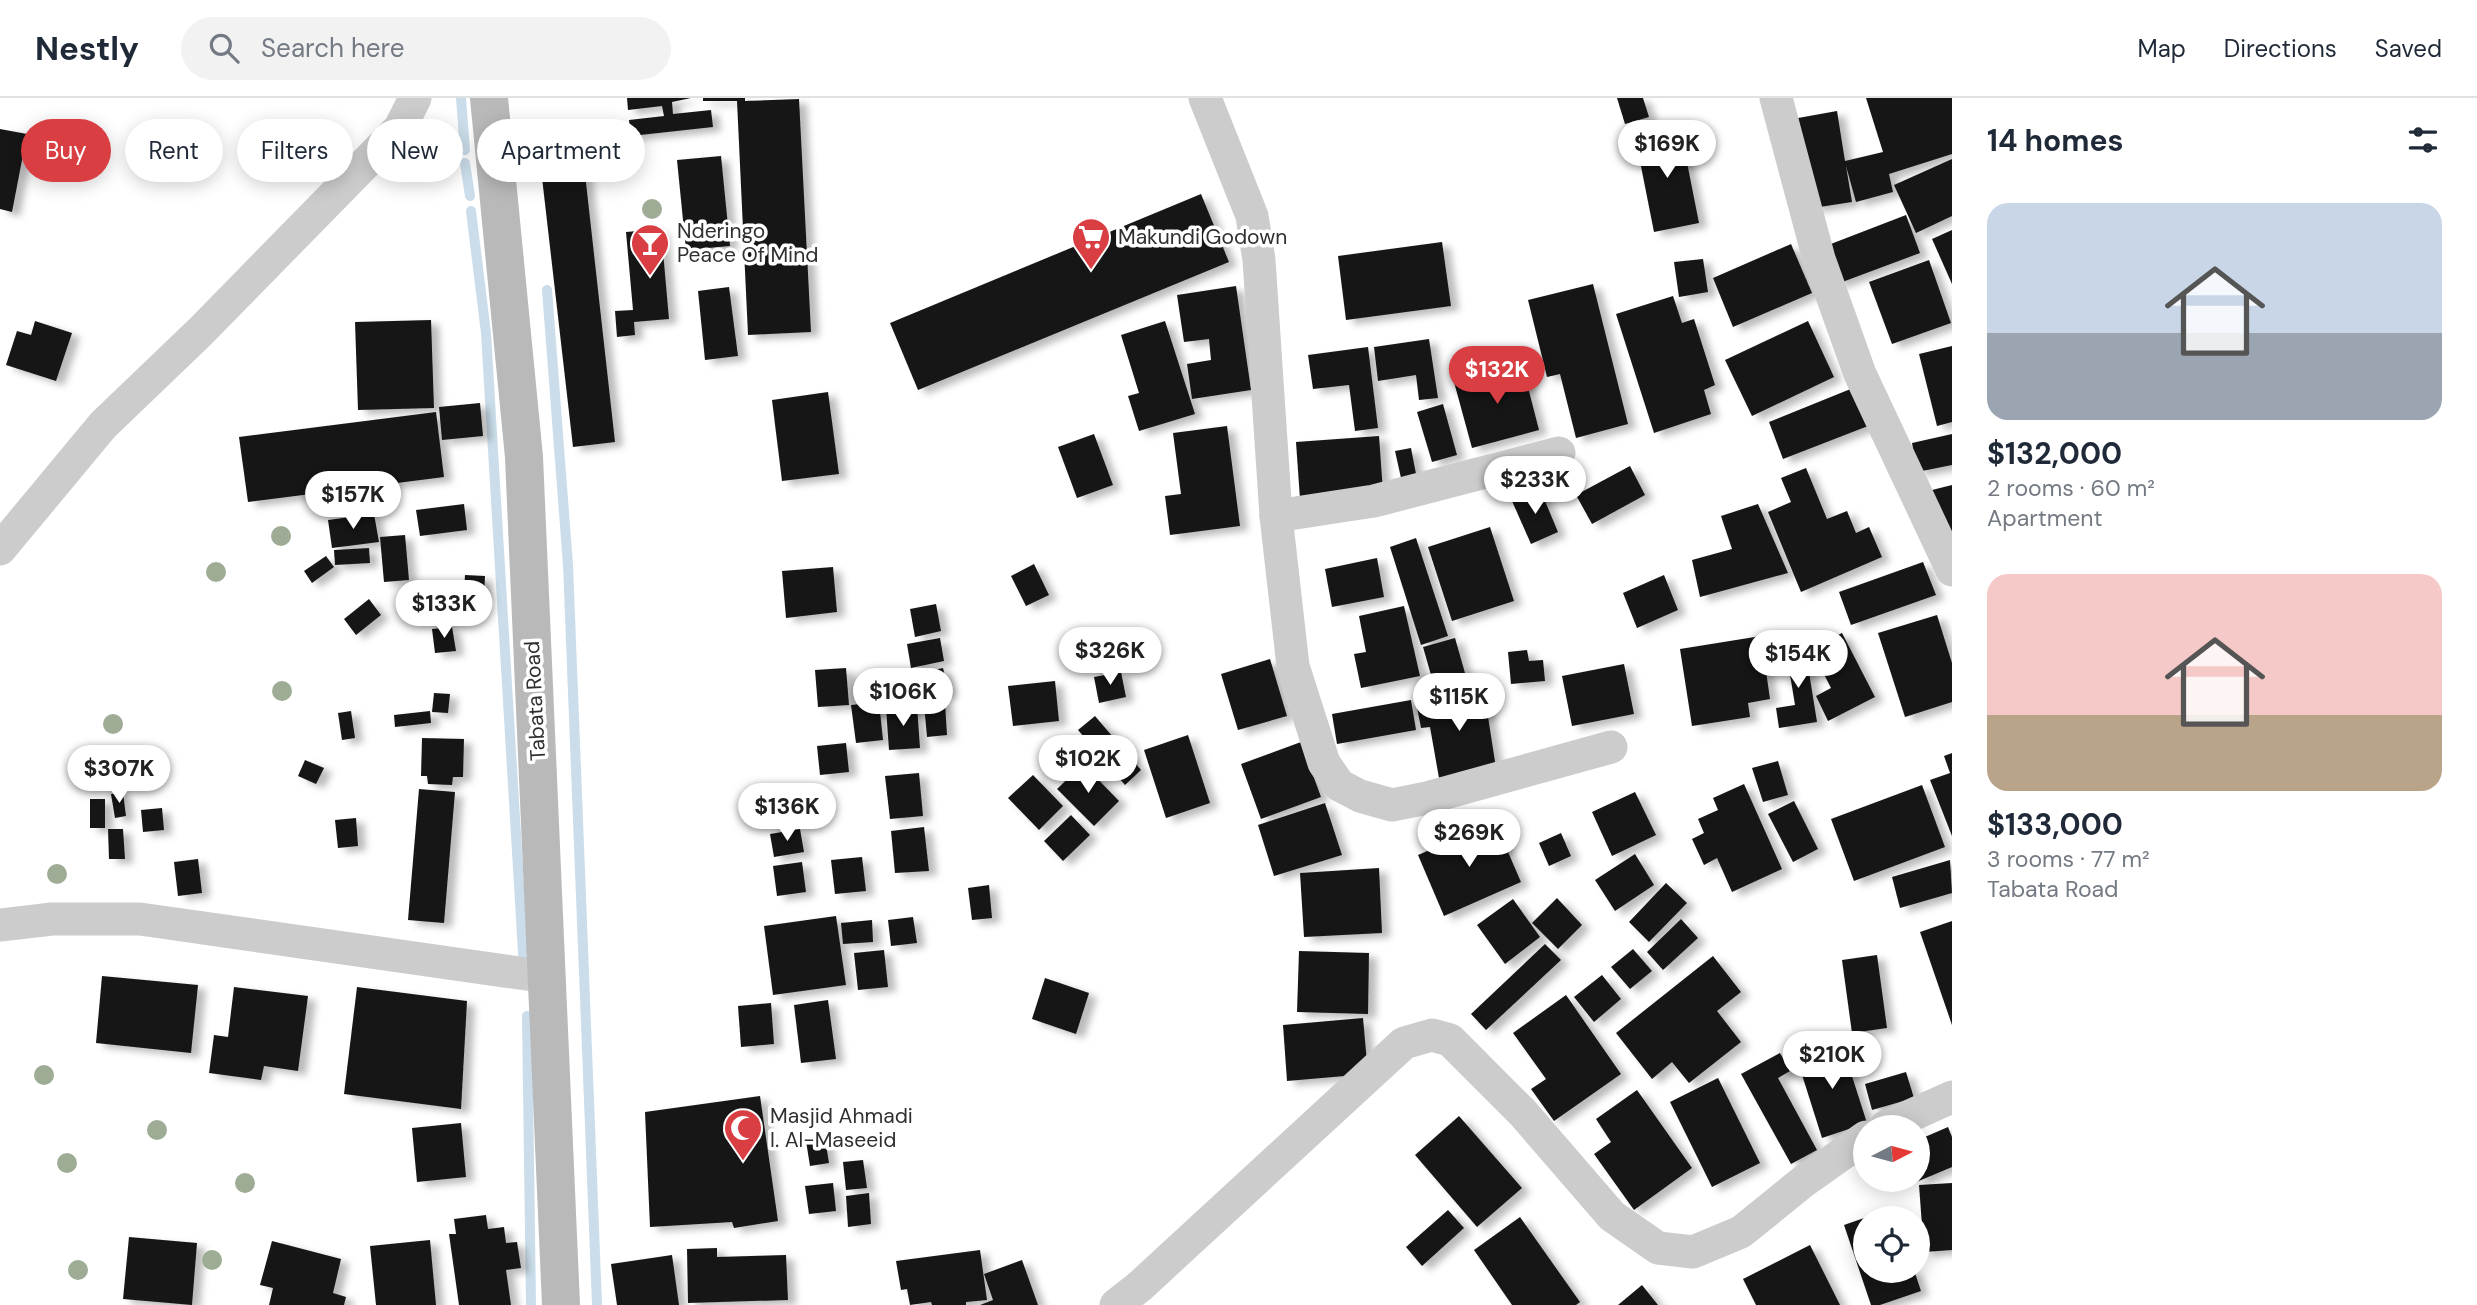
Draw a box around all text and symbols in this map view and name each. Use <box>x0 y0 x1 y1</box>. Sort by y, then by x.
search box <box>181 17 671 80</box>
text: Nestly <box>35 27 139 70</box>
icon: search <box>205 29 243 67</box>
text: Search here <box>261 31 405 65</box>
text: Map <box>2138 33 2186 64</box>
text: Directions <box>2224 33 2337 64</box>
text: Saved <box>2375 33 2442 64</box>
chip: Buy <box>21 119 111 182</box>
chip: Rent <box>125 119 223 182</box>
chip: Filters <box>237 119 353 182</box>
chip: New <box>367 119 463 182</box>
chip: Apartment <box>477 119 645 182</box>
pin: $169K <box>1618 120 1716 180</box>
text: 14 homes <box>1987 121 2124 160</box>
icon: filters <box>2404 121 2442 159</box>
text: $169K <box>1634 128 1700 158</box>
supermarket icon: Makundi Godown <box>1070 216 1112 271</box>
place label: Nderingo Peace Of Mind <box>677 217 818 269</box>
bar icon: Nderingo Peace Of Mind <box>629 222 671 277</box>
place label: Makundi Godown <box>1118 223 1287 251</box>
icon: home <box>2152 248 2278 374</box>
pin: $132K <box>1448 346 1546 406</box>
text: $132K <box>1465 354 1529 384</box>
text: $132,000 <box>1987 434 2122 473</box>
pin: $233K <box>1486 456 1584 516</box>
text: $233K <box>1500 464 1570 494</box>
pin: $157K <box>304 472 402 531</box>
text: 2 rooms · 60 m² <box>1987 473 2155 503</box>
text: $157K <box>321 479 385 509</box>
text: Apartment <box>1987 503 2102 533</box>
pin: $133K <box>395 580 493 640</box>
text: $133K <box>411 588 477 618</box>
icon: home <box>2152 619 2278 745</box>
pin: $326K <box>1061 628 1159 687</box>
pin: $154K <box>1749 630 1847 690</box>
text: $326K <box>1075 635 1145 665</box>
text: $154K <box>1765 638 1831 668</box>
street label: Tabata Road <box>518 640 552 762</box>
pin: $106K <box>854 668 952 728</box>
pin: $115K <box>1410 674 1508 733</box>
text: $106K <box>869 676 937 706</box>
text: $115K <box>1429 681 1489 711</box>
pin: $102K <box>1039 736 1137 795</box>
text: $102K <box>1055 743 1121 773</box>
pin: $307K <box>70 746 168 805</box>
text: $307K <box>83 753 155 783</box>
pin: $136K <box>738 784 836 843</box>
text: $136K <box>754 791 820 821</box>
text: $133,000 <box>1987 805 2123 844</box>
pin: $269K <box>1420 810 1518 869</box>
text: $269K <box>1434 817 1504 847</box>
text: 3 rooms · 77 m² <box>1987 844 2150 874</box>
text: Tabata Road <box>1987 874 2119 904</box>
pin: $210K <box>1783 1032 1881 1091</box>
text: $210K <box>1799 1039 1865 1069</box>
place label: Masjid Ahmadi I. Al-Maseeid <box>770 1102 913 1154</box>
mosque icon: Masjid Ahmadi I. Al-Maseeid <box>722 1107 764 1162</box>
north arrow <box>1853 1115 1930 1192</box>
map controls <box>1853 1115 1930 1283</box>
button: locate <box>1853 1206 1930 1283</box>

